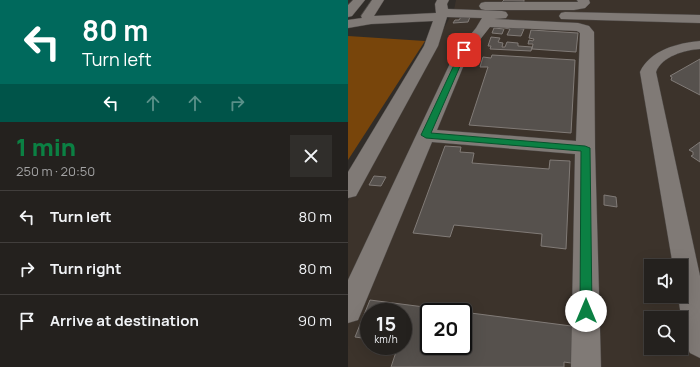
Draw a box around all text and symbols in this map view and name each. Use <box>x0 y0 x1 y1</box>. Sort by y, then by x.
text: 80 m <box>82 11 148 49</box>
icon: left <box>16 16 68 68</box>
pin <box>447 33 481 67</box>
icon: arrive <box>453 39 475 61</box>
text: Turn left <box>82 47 152 71</box>
icon: left <box>100 92 122 114</box>
icon: ahead <box>142 92 164 114</box>
icon: ahead <box>184 92 206 114</box>
icon: right <box>226 92 248 114</box>
text: 1 min <box>16 130 76 163</box>
button: close <box>290 135 332 177</box>
text: 250 m · 20:50 <box>16 162 95 180</box>
icon: left <box>16 206 38 228</box>
text: Turn left <box>50 206 112 227</box>
text: 80 m <box>298 206 332 227</box>
icon: right <box>16 258 38 280</box>
text: Turn right <box>50 258 121 279</box>
text: 80 m <box>298 258 332 279</box>
map controls <box>644 259 688 355</box>
button: sound <box>644 259 688 303</box>
position arrow <box>565 290 607 332</box>
speed limit sign: 20 <box>420 303 472 355</box>
icon: arrive <box>16 310 38 332</box>
text: Arrive at destination <box>50 310 199 331</box>
text: 90 m <box>298 310 332 331</box>
text: 15 <box>376 310 396 337</box>
button: search <box>644 311 688 355</box>
text: km/h <box>374 332 398 346</box>

